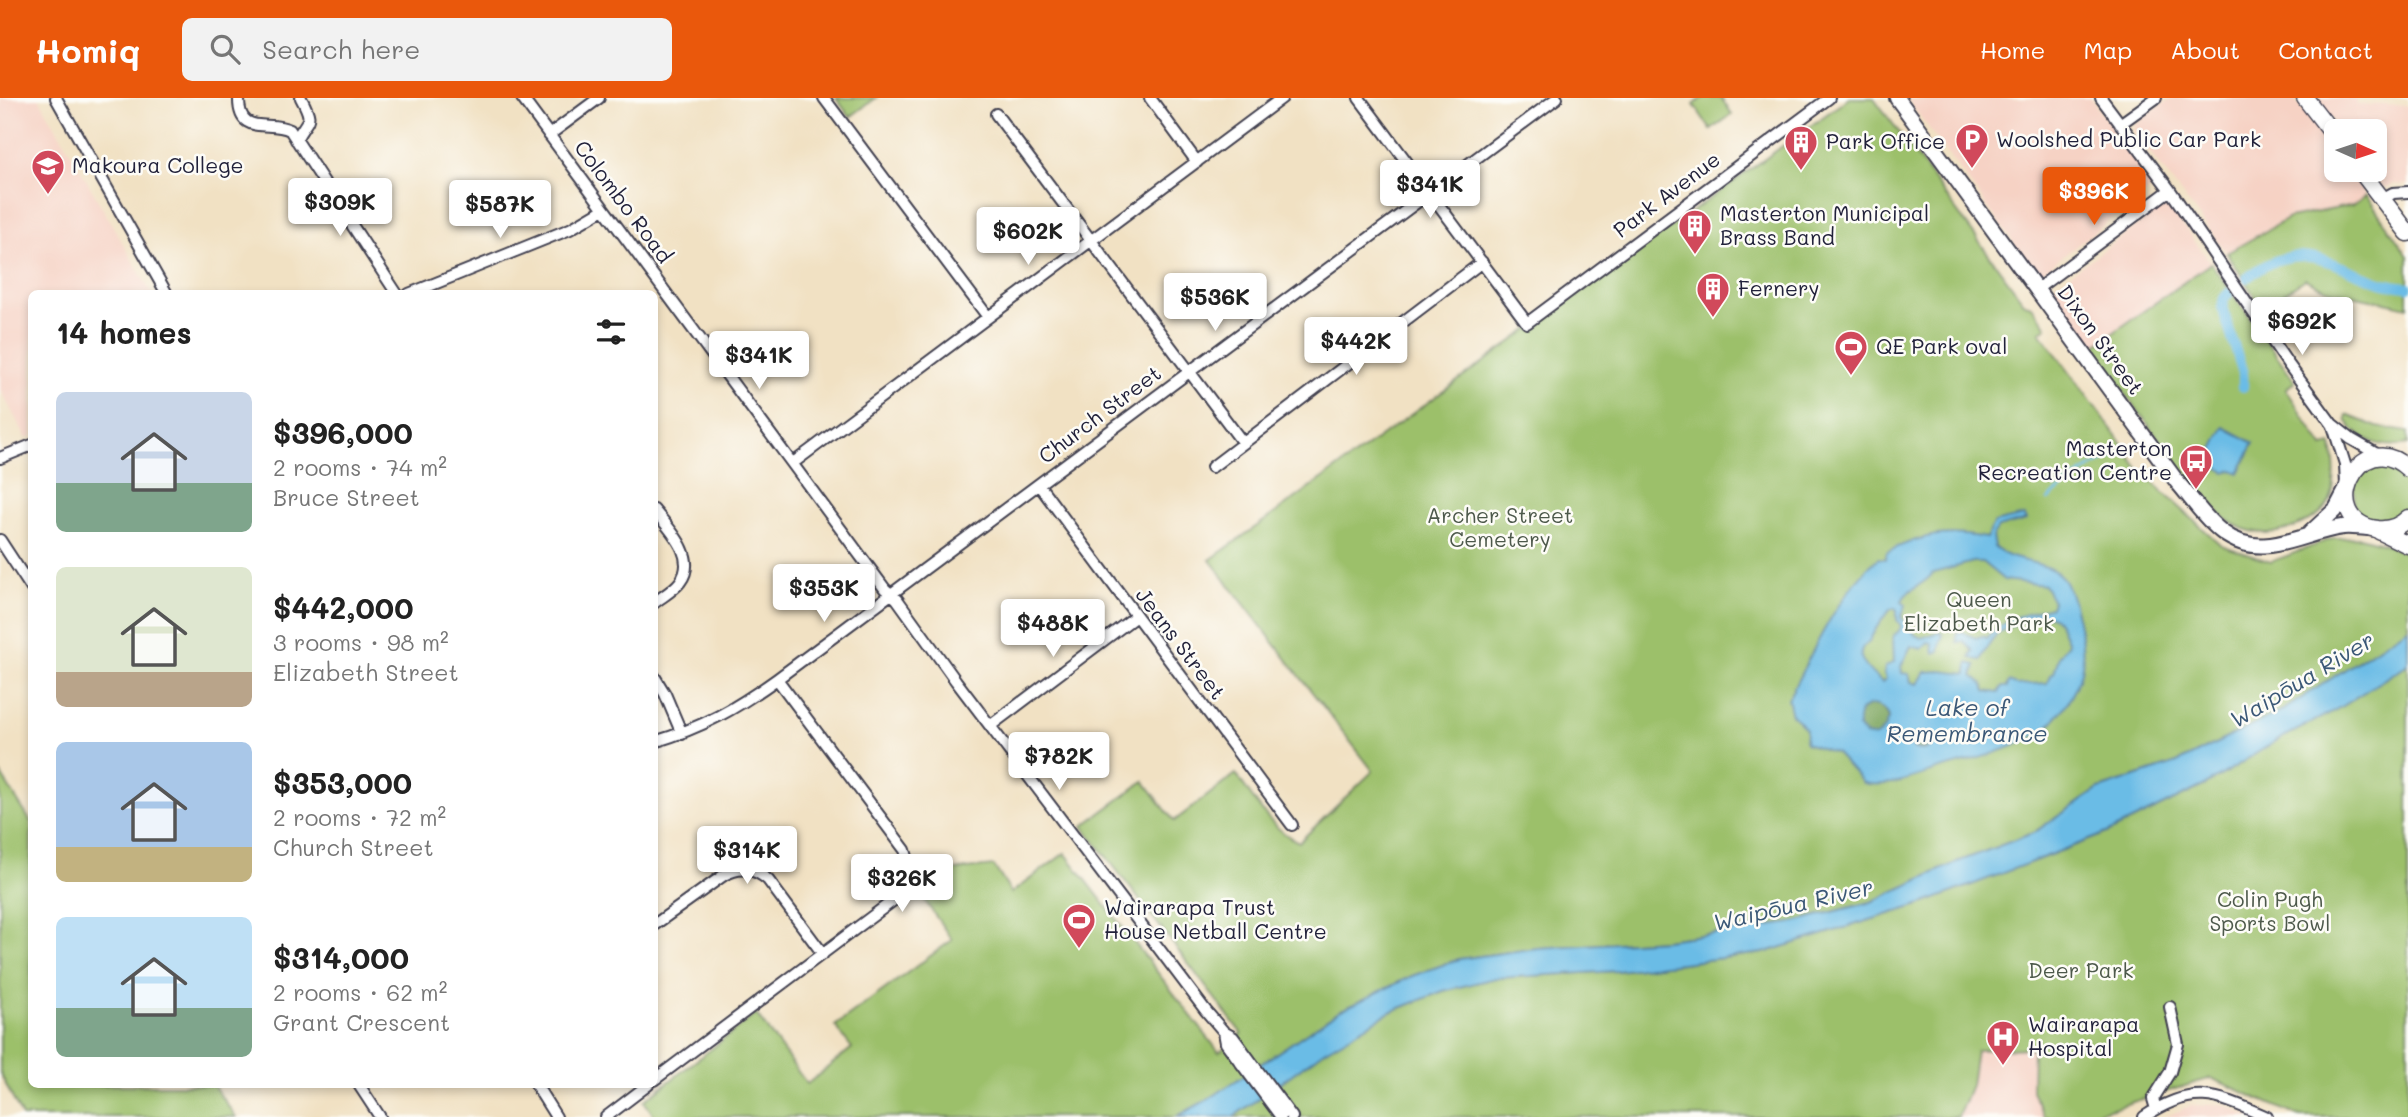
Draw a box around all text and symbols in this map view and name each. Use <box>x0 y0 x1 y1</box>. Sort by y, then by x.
search box <box>182 18 672 81</box>
text: Homiq <box>35 28 140 71</box>
icon: search <box>206 30 244 68</box>
text: Search here <box>262 32 420 66</box>
text: Home <box>1980 34 2045 65</box>
text: Map <box>2083 34 2132 65</box>
text: About <box>2170 34 2240 65</box>
text: Contact <box>2278 34 2373 65</box>
north arrow <box>2324 119 2387 182</box>
map controls <box>2324 119 2387 182</box>
parking icon: Woolshed Public Car Park <box>1953 121 1991 170</box>
building icon: Park Office <box>1782 123 1820 172</box>
place label: Woolshed Public Car Park <box>1996 125 2261 152</box>
place label: Park Office <box>1826 127 1945 154</box>
street label: Colombo Road <box>569 134 679 268</box>
street label: Park Avenue <box>1607 145 1725 243</box>
school or university icon: Makoura College <box>29 147 67 196</box>
place label: Makoura College <box>72 151 243 178</box>
pin: $341K <box>1381 160 1479 220</box>
pin: $396K <box>2045 167 2143 227</box>
text: $341K <box>1396 168 1464 198</box>
text: $396K <box>2059 175 2129 205</box>
pin: $309K <box>291 178 389 238</box>
pin: $587K <box>451 180 549 240</box>
text: $309K <box>304 186 376 216</box>
text: $587K <box>465 188 535 218</box>
place label: Masterton Municipal Brass Band <box>1720 199 1929 250</box>
building icon: Masterton Municipal Brass Band <box>1676 207 1714 256</box>
pin: $602K <box>979 208 1077 267</box>
text: $602K <box>993 215 1063 245</box>
building icon: Fernery <box>1694 270 1732 319</box>
pin: $536K <box>1166 274 1264 333</box>
place label: Fernery <box>1738 274 1819 301</box>
street label: Dixon Street <box>2052 279 2150 399</box>
text: $536K <box>1180 281 1250 311</box>
pin: $692K <box>2253 298 2351 357</box>
text: $692K <box>2267 305 2337 335</box>
text: 14 homes <box>56 312 192 352</box>
icon: filters <box>592 313 630 351</box>
pin: $442K <box>1307 317 1405 377</box>
text: $442K <box>1320 325 1392 355</box>
sports icon: QE Park oval <box>1832 328 1870 377</box>
pin: $341K <box>710 331 808 391</box>
place label: QE Park oval <box>1876 332 2007 359</box>
text: $341K <box>725 339 793 369</box>
street label: Church Street <box>1032 359 1166 469</box>
text: $396,000 <box>273 412 413 452</box>
icon: home <box>112 420 196 504</box>
place label: Masterton Recreation Centre <box>1978 434 2172 485</box>
bus stop icon: Masterton Recreation Centre <box>2177 442 2215 491</box>
text: 2 rooms · 74 m² <box>273 452 447 482</box>
text: Bruce Street <box>273 482 420 512</box>
park label: Archer Street Cemetery <box>1427 501 1573 552</box>
pin: $353K <box>775 564 873 624</box>
text: $353K <box>789 572 859 602</box>
street label: Jeans Street <box>1130 582 1232 704</box>
park label: Queen Elizabeth Park <box>1904 585 2054 636</box>
text: $442,000 <box>273 587 413 627</box>
icon: home <box>112 595 196 679</box>
pin: $488K <box>1004 600 1102 659</box>
text: $488K <box>1017 607 1089 637</box>
water label: Waipōua River <box>2224 624 2379 734</box>
text: 3 rooms · 98 m² <box>273 627 449 657</box>
text: Elizabeth Street <box>273 657 459 687</box>
water label: Lake of Remembrance <box>1887 692 2047 748</box>
pin: $782K <box>1010 732 1108 792</box>
text: $782K <box>1024 740 1094 770</box>
text: $353,000 <box>273 762 412 802</box>
icon: home <box>112 770 196 854</box>
text: 2 rooms · 72 m² <box>273 802 446 832</box>
pin: $314K <box>698 826 796 886</box>
text: Church Street <box>273 832 434 862</box>
text: $314K <box>713 834 781 864</box>
pin: $326K <box>853 854 951 914</box>
text: $326K <box>867 862 937 892</box>
water label: Waipōua River <box>1710 871 1876 937</box>
park label: Colin Pugh Sports Bowl <box>2209 885 2331 936</box>
place label: Wairarapa Trust House Netball Centre <box>1104 893 1327 944</box>
sports icon: Wairarapa Trust House Netball Centre <box>1060 901 1098 950</box>
text: $314,000 <box>273 937 409 977</box>
icon: home <box>112 945 196 1029</box>
park label: Deer Park <box>2028 956 2134 983</box>
text: 2 rooms · 62 m² <box>273 977 447 1007</box>
text: Grant Crescent <box>273 1007 450 1037</box>
place label: Wairarapa Hospital <box>2028 1010 2139 1061</box>
hospital icon: Wairarapa Hospital <box>1984 1018 2022 1067</box>

